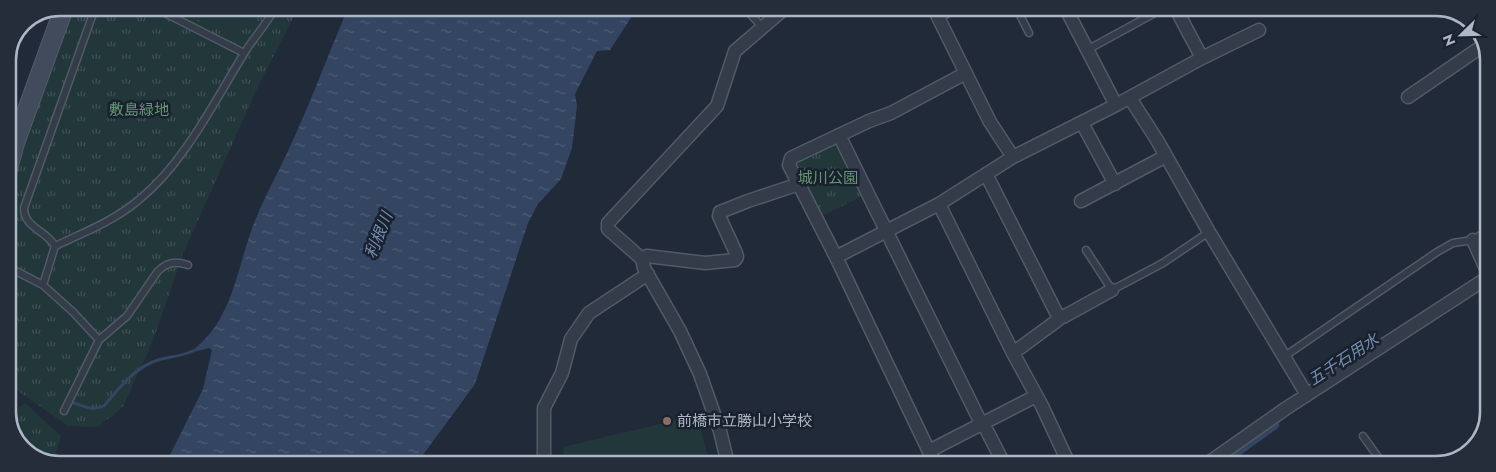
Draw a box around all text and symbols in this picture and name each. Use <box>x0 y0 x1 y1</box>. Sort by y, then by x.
north arrow <box>1436 10 1486 60</box>
text: N <box>1438 31 1460 49</box>
park label: 敷島緑地 <box>109 99 169 121</box>
park label: 城川公園 <box>798 167 858 189</box>
water label: 利根川 <box>359 207 399 262</box>
water label: 五千石用水 <box>1303 327 1385 391</box>
place label: 前橋市立勝山小学校 <box>677 410 812 432</box>
marker: 前橋市立勝山小学校 <box>661 415 673 427</box>

